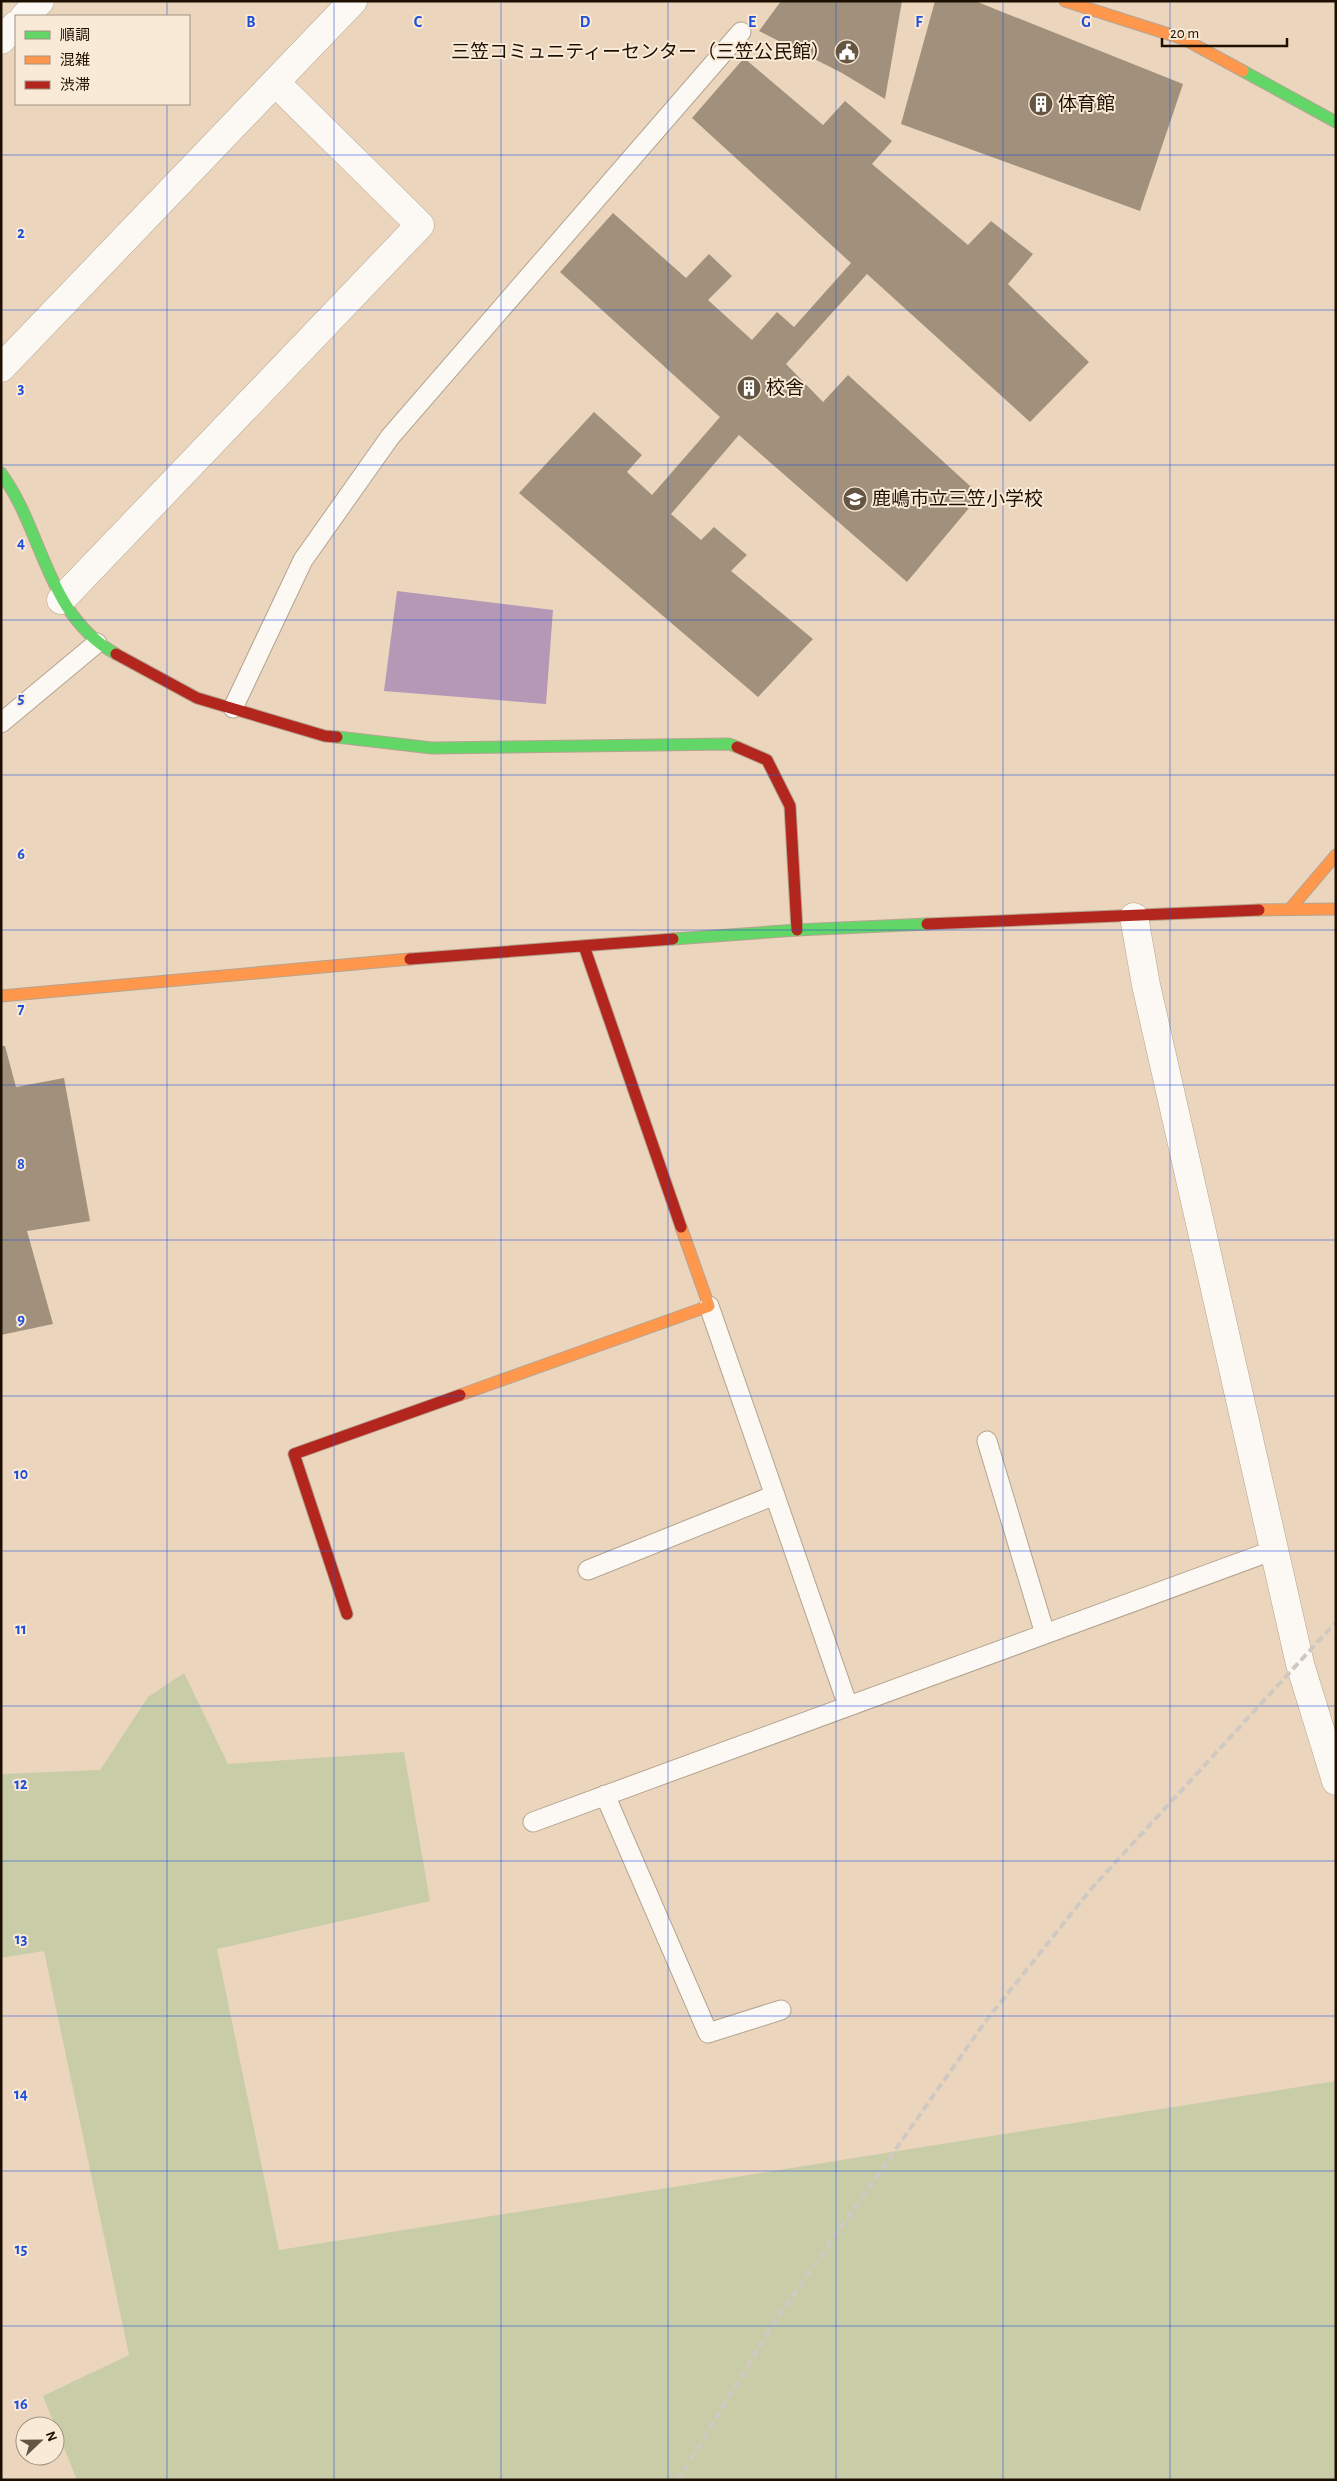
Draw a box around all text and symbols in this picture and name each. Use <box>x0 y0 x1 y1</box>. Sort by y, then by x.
text: B <box>246 14 256 30</box>
text: C <box>414 14 423 30</box>
text: D <box>580 14 591 30</box>
text: E <box>748 14 756 30</box>
text: F <box>915 14 923 30</box>
text: G <box>1081 14 1091 30</box>
legend <box>15 15 190 105</box>
scale bar <box>1162 15 1287 47</box>
text: 20 m <box>1170 26 1199 41</box>
text: 順調 <box>60 28 90 43</box>
public building icon: 三笠コミュニティーセンター（三笠公民館） <box>834 39 860 65</box>
place label: 三笠コミュニティーセンター（三笠公民館） <box>451 41 830 62</box>
text: 混雑 <box>60 52 90 68</box>
text: 渋滞 <box>60 77 90 93</box>
building icon: 体育館 <box>1028 91 1054 117</box>
place label: 体育館 <box>1058 94 1115 114</box>
text: 2 <box>17 225 25 241</box>
building icon: 校舎 <box>736 375 762 401</box>
place label: 校舎 <box>766 378 804 398</box>
text: 3 <box>18 380 25 396</box>
school or university icon: 鹿嶋市立三笠小学校 <box>842 486 868 512</box>
place label: 鹿嶋市立三笠小学校 <box>872 488 1043 509</box>
text: 4 <box>17 535 25 551</box>
text: 5 <box>18 690 25 706</box>
text: 6 <box>17 846 25 862</box>
text: 7 <box>18 1001 25 1017</box>
text: 8 <box>17 1156 25 1172</box>
text: 9 <box>17 1311 25 1327</box>
text: 10 <box>14 1466 28 1482</box>
text: 11 <box>15 1621 27 1637</box>
text: 12 <box>14 1776 28 1792</box>
text: 13 <box>15 1931 27 1947</box>
text: 14 <box>14 2086 28 2102</box>
text: 15 <box>15 2241 27 2257</box>
text: 16 <box>14 2396 28 2412</box>
north arrow <box>15 2416 65 2466</box>
text: N <box>43 2429 59 2444</box>

